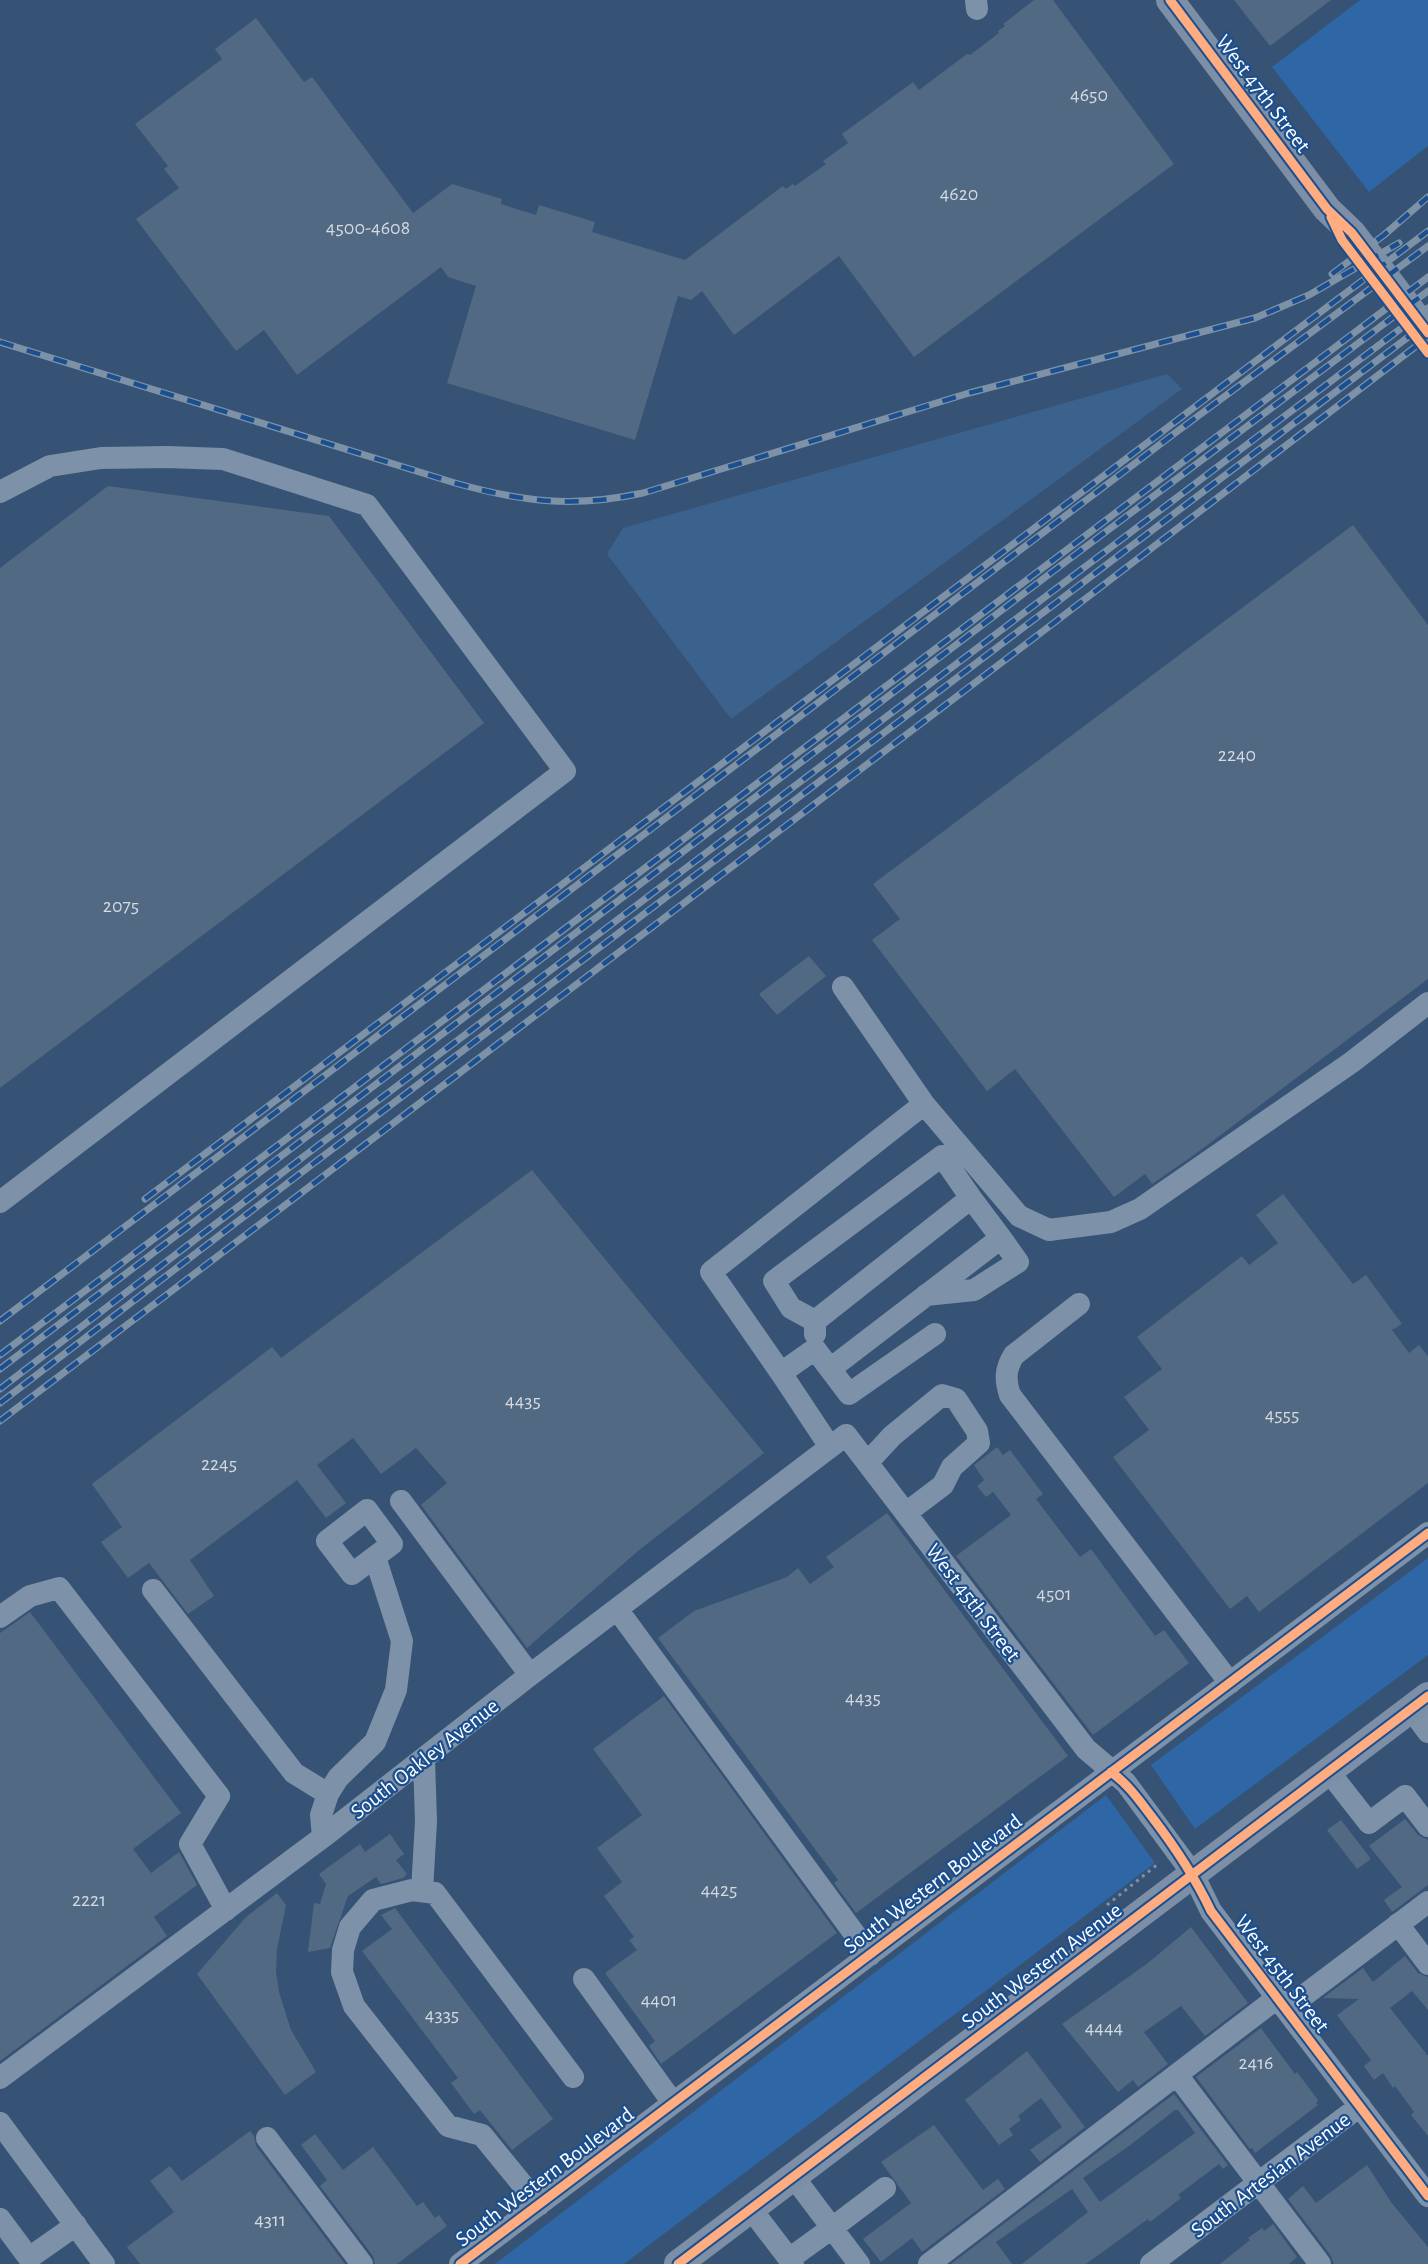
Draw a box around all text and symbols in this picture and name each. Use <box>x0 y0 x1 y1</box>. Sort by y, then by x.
street label: West 47th Street <box>1212 31 1314 157</box>
house number: 4650 <box>1070 85 1108 105</box>
house number: 4620 <box>940 184 978 204</box>
house number: 4500-4608 <box>326 218 410 238</box>
house number: 2240 <box>1218 745 1256 765</box>
house number: 2075 <box>103 896 139 916</box>
house number: 4435 <box>505 1391 541 1411</box>
house number: 4555 <box>1265 1405 1299 1425</box>
house number: 2245 <box>201 1454 237 1474</box>
street label: West 45th Street <box>922 1540 1024 1666</box>
house number: 4501 <box>1036 1584 1072 1604</box>
house number: 4435 <box>845 1688 881 1708</box>
street label: South Oakley Avenue <box>347 1694 503 1823</box>
street label: South Western Boulevard <box>840 1810 1026 1958</box>
house number: 4425 <box>701 1880 737 1900</box>
house number: 2221 <box>72 1890 106 1910</box>
street label: South Western Avenue <box>957 1899 1126 2033</box>
street label: West 45th Street <box>1231 1911 1333 2037</box>
house number: 4401 <box>641 1990 677 2010</box>
house number: 4335 <box>425 2005 459 2025</box>
house number: 4444 <box>1085 2018 1123 2038</box>
house number: 2416 <box>1239 2053 1274 2073</box>
street label: South Western Boulevard <box>452 2103 638 2251</box>
street label: South Artesian Avenue <box>1187 2108 1354 2242</box>
house number: 4311 <box>254 2210 286 2230</box>

